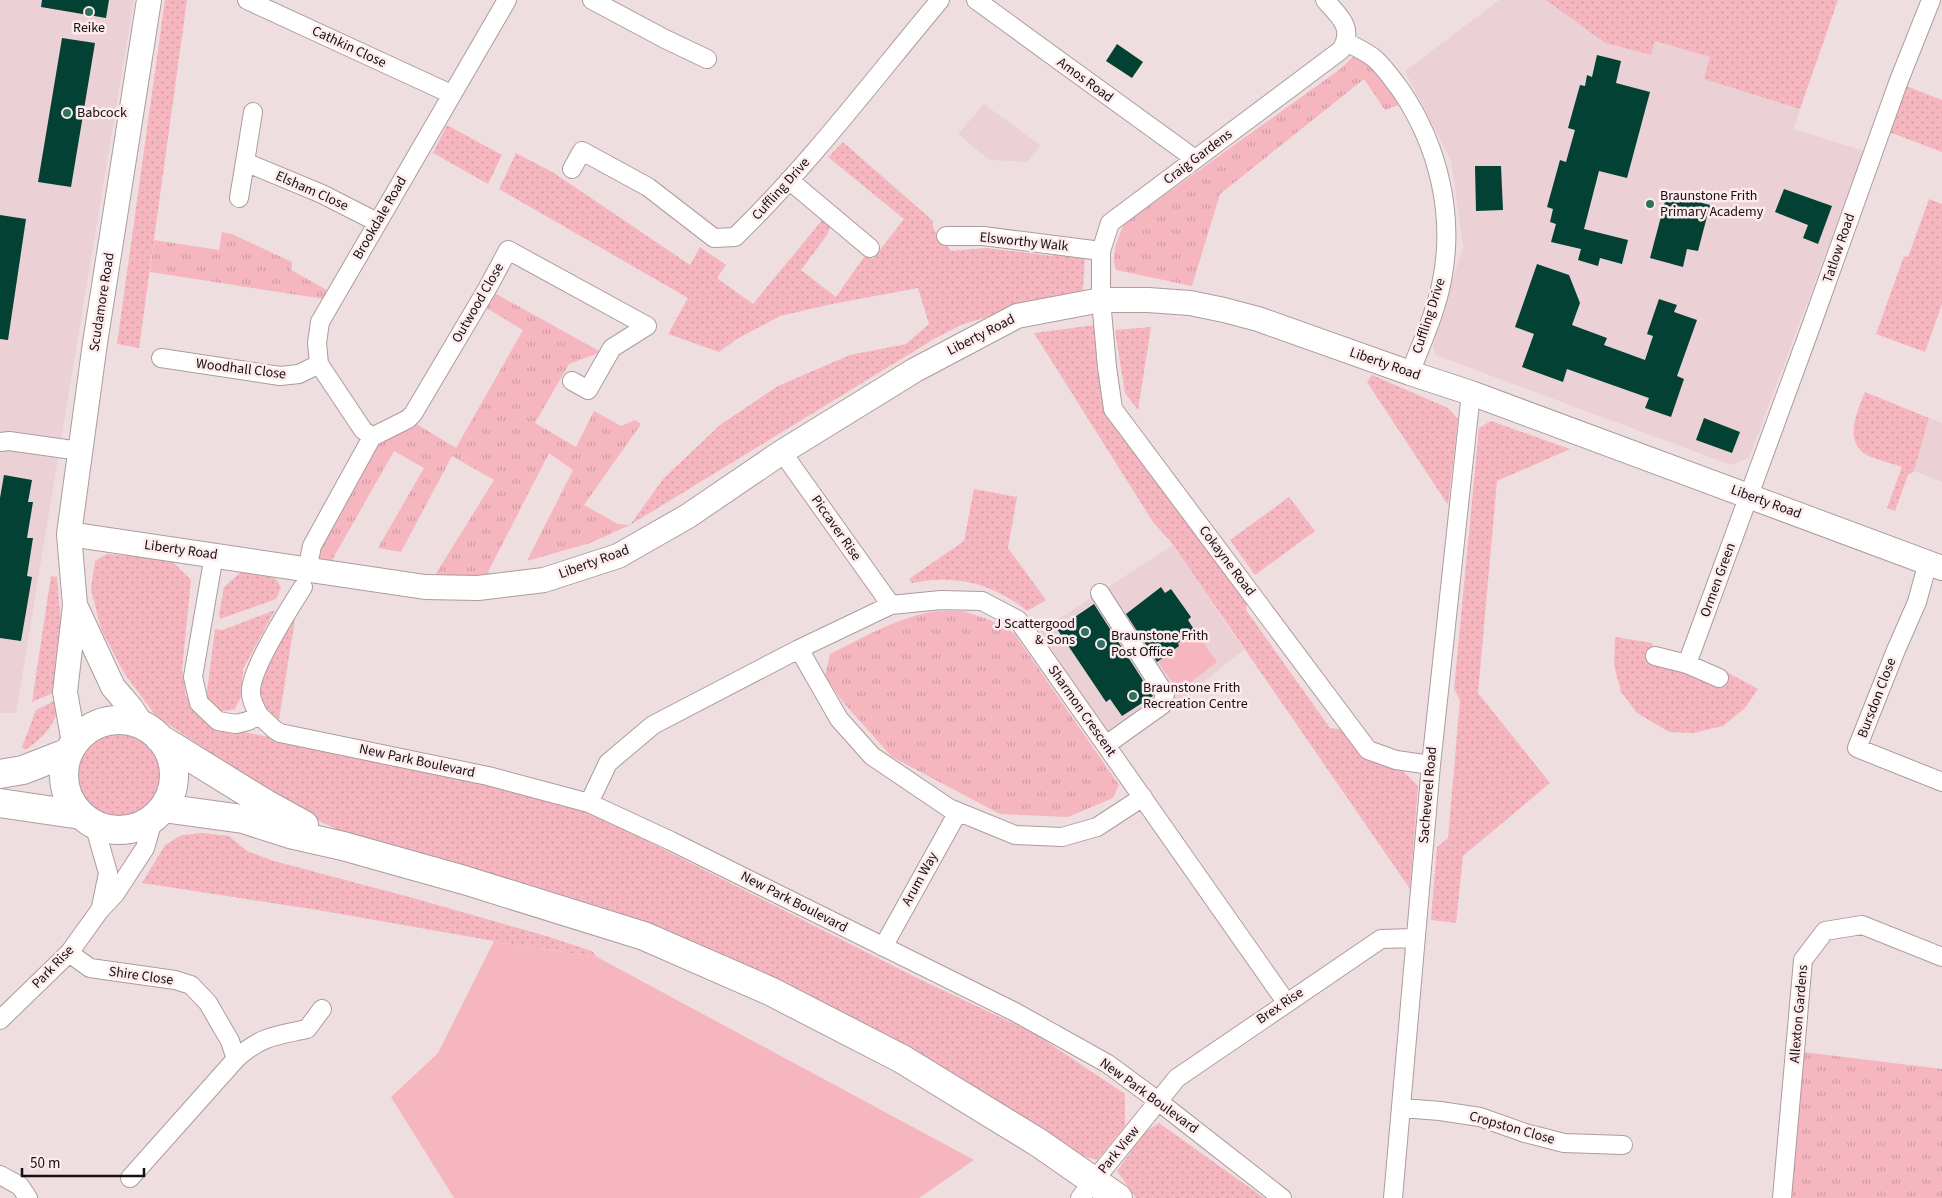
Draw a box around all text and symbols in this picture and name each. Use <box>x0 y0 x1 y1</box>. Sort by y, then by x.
marker: Reike <box>83 6 95 18</box>
place label: Reike <box>73 18 105 38</box>
street label: Cathkin Close <box>309 21 390 73</box>
street label: Amos Road <box>1053 53 1117 107</box>
place label: Babcock <box>77 103 127 123</box>
marker: Babcock <box>61 107 73 119</box>
street label: Craig Gardens <box>1159 124 1237 190</box>
street label: Cuffling Drive <box>747 153 815 225</box>
street label: Elsham Close <box>272 166 352 216</box>
street label: Brookdale Road <box>348 173 412 263</box>
place label: Braunstone Frith Primary Academy <box>1660 186 1764 222</box>
marker: Braunstone Frith Primary Academy <box>1644 198 1656 210</box>
street label: Tatlow Road <box>1818 211 1860 285</box>
street label: Elsworthy Walk <box>979 227 1070 257</box>
street label: Scudamore Road <box>84 251 120 353</box>
street label: Outwood Close <box>447 259 509 347</box>
street label: Cuffling Drive <box>1407 276 1451 356</box>
street label: Liberty Road <box>944 309 1018 361</box>
street label: Liberty Road <box>1347 343 1423 385</box>
street label: Woodhall Close <box>195 354 287 384</box>
street label: Liberty Road <box>1728 480 1804 524</box>
street label: Piccaver Rise <box>806 491 866 565</box>
street label: Cokayne Road <box>1194 522 1260 600</box>
street label: Liberty Road <box>143 535 219 565</box>
street label: Liberty Road <box>556 540 632 584</box>
street label: Ormen Green <box>1695 540 1741 620</box>
place label: J Scattergood & Sons <box>994 614 1075 650</box>
marker: J Scattergood & Sons <box>1079 626 1091 638</box>
place label: Braunstone Frith Post Office <box>1111 626 1209 662</box>
marker: Braunstone Frith Post Office <box>1095 638 1107 650</box>
street label: Bursdon Close <box>1853 655 1901 741</box>
street label: Sharmon Crescent <box>1043 661 1121 761</box>
place label: Braunstone Frith Recreation Centre <box>1143 678 1248 714</box>
marker: Braunstone Frith Recreation Centre <box>1127 690 1139 702</box>
street label: New Park Boulevard <box>357 739 477 783</box>
street label: Sacheverel Road <box>1414 746 1442 844</box>
street label: Arum Way <box>897 848 943 910</box>
street label: New Park Boulevard <box>737 866 851 938</box>
street label: Park Rise <box>27 941 79 993</box>
street label: Shire Close <box>107 962 175 990</box>
street label: Allexton Gardens <box>1785 964 1813 1064</box>
street label: Brex Rise <box>1252 983 1308 1029</box>
street label: New Park Boulevard <box>1095 1053 1203 1139</box>
street label: Cropston Close <box>1467 1106 1557 1150</box>
street label: Park View <box>1093 1122 1145 1178</box>
scale bar <box>22 1146 145 1178</box>
text: 50 m <box>30 1153 60 1174</box>

